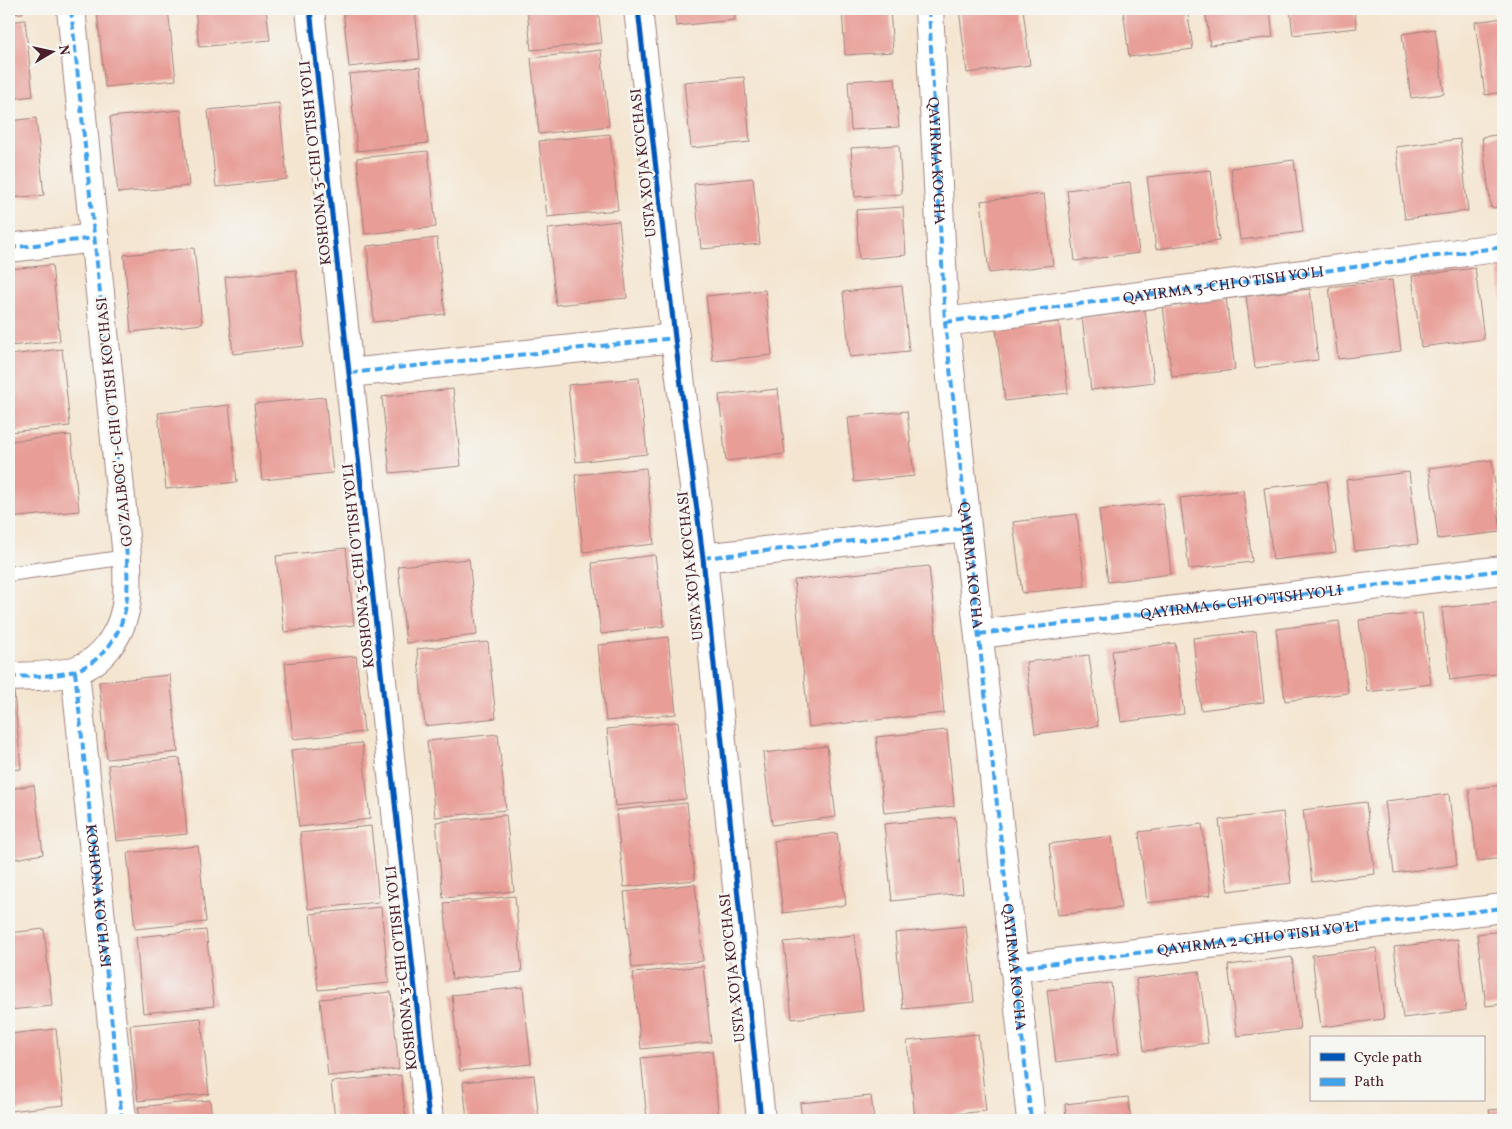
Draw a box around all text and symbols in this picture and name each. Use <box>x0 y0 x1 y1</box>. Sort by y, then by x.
north arrow <box>28 28 78 78</box>
text: N <box>53 44 74 57</box>
street label: KOSHONA 3-CHI O'TISH YO'LI <box>295 60 338 266</box>
street label: USTA XO'JA KO'CHASI <box>626 87 663 239</box>
street label: QAYIRMA KO'CHA <box>922 97 949 226</box>
street label: QAYIRMA 3-CHI O'TISH YO'LI <box>1122 262 1326 310</box>
street label: GO'ZALBOG' 1-CHI O'TISH KO'CHASI <box>92 296 139 548</box>
street label: KOSHONA 3-CHI O'TISH YO'LI <box>338 463 381 669</box>
street label: USTA XO'JA KO'CHASI <box>673 490 710 642</box>
street label: QAYIRMA KO'CHA <box>952 501 987 630</box>
street label: QAYIRMA 6-CHI O'TISH YO'LI <box>1139 581 1343 626</box>
street label: KOSHONA KO'CHASI <box>79 823 115 969</box>
street label: KOSHONA 3-CHI O'TISH YO'LI <box>381 865 424 1071</box>
street label: USTA XO'JA KO'CHASI <box>715 892 752 1044</box>
street label: QAYIRMA KO'CHA <box>996 902 1030 1032</box>
street label: QAYIRMA 2-CHI O'TISH YO'LI <box>1156 917 1360 962</box>
legend <box>1310 1036 1484 1102</box>
text: Cycle path <box>1354 1048 1422 1069</box>
text: Path <box>1354 1072 1384 1093</box>

